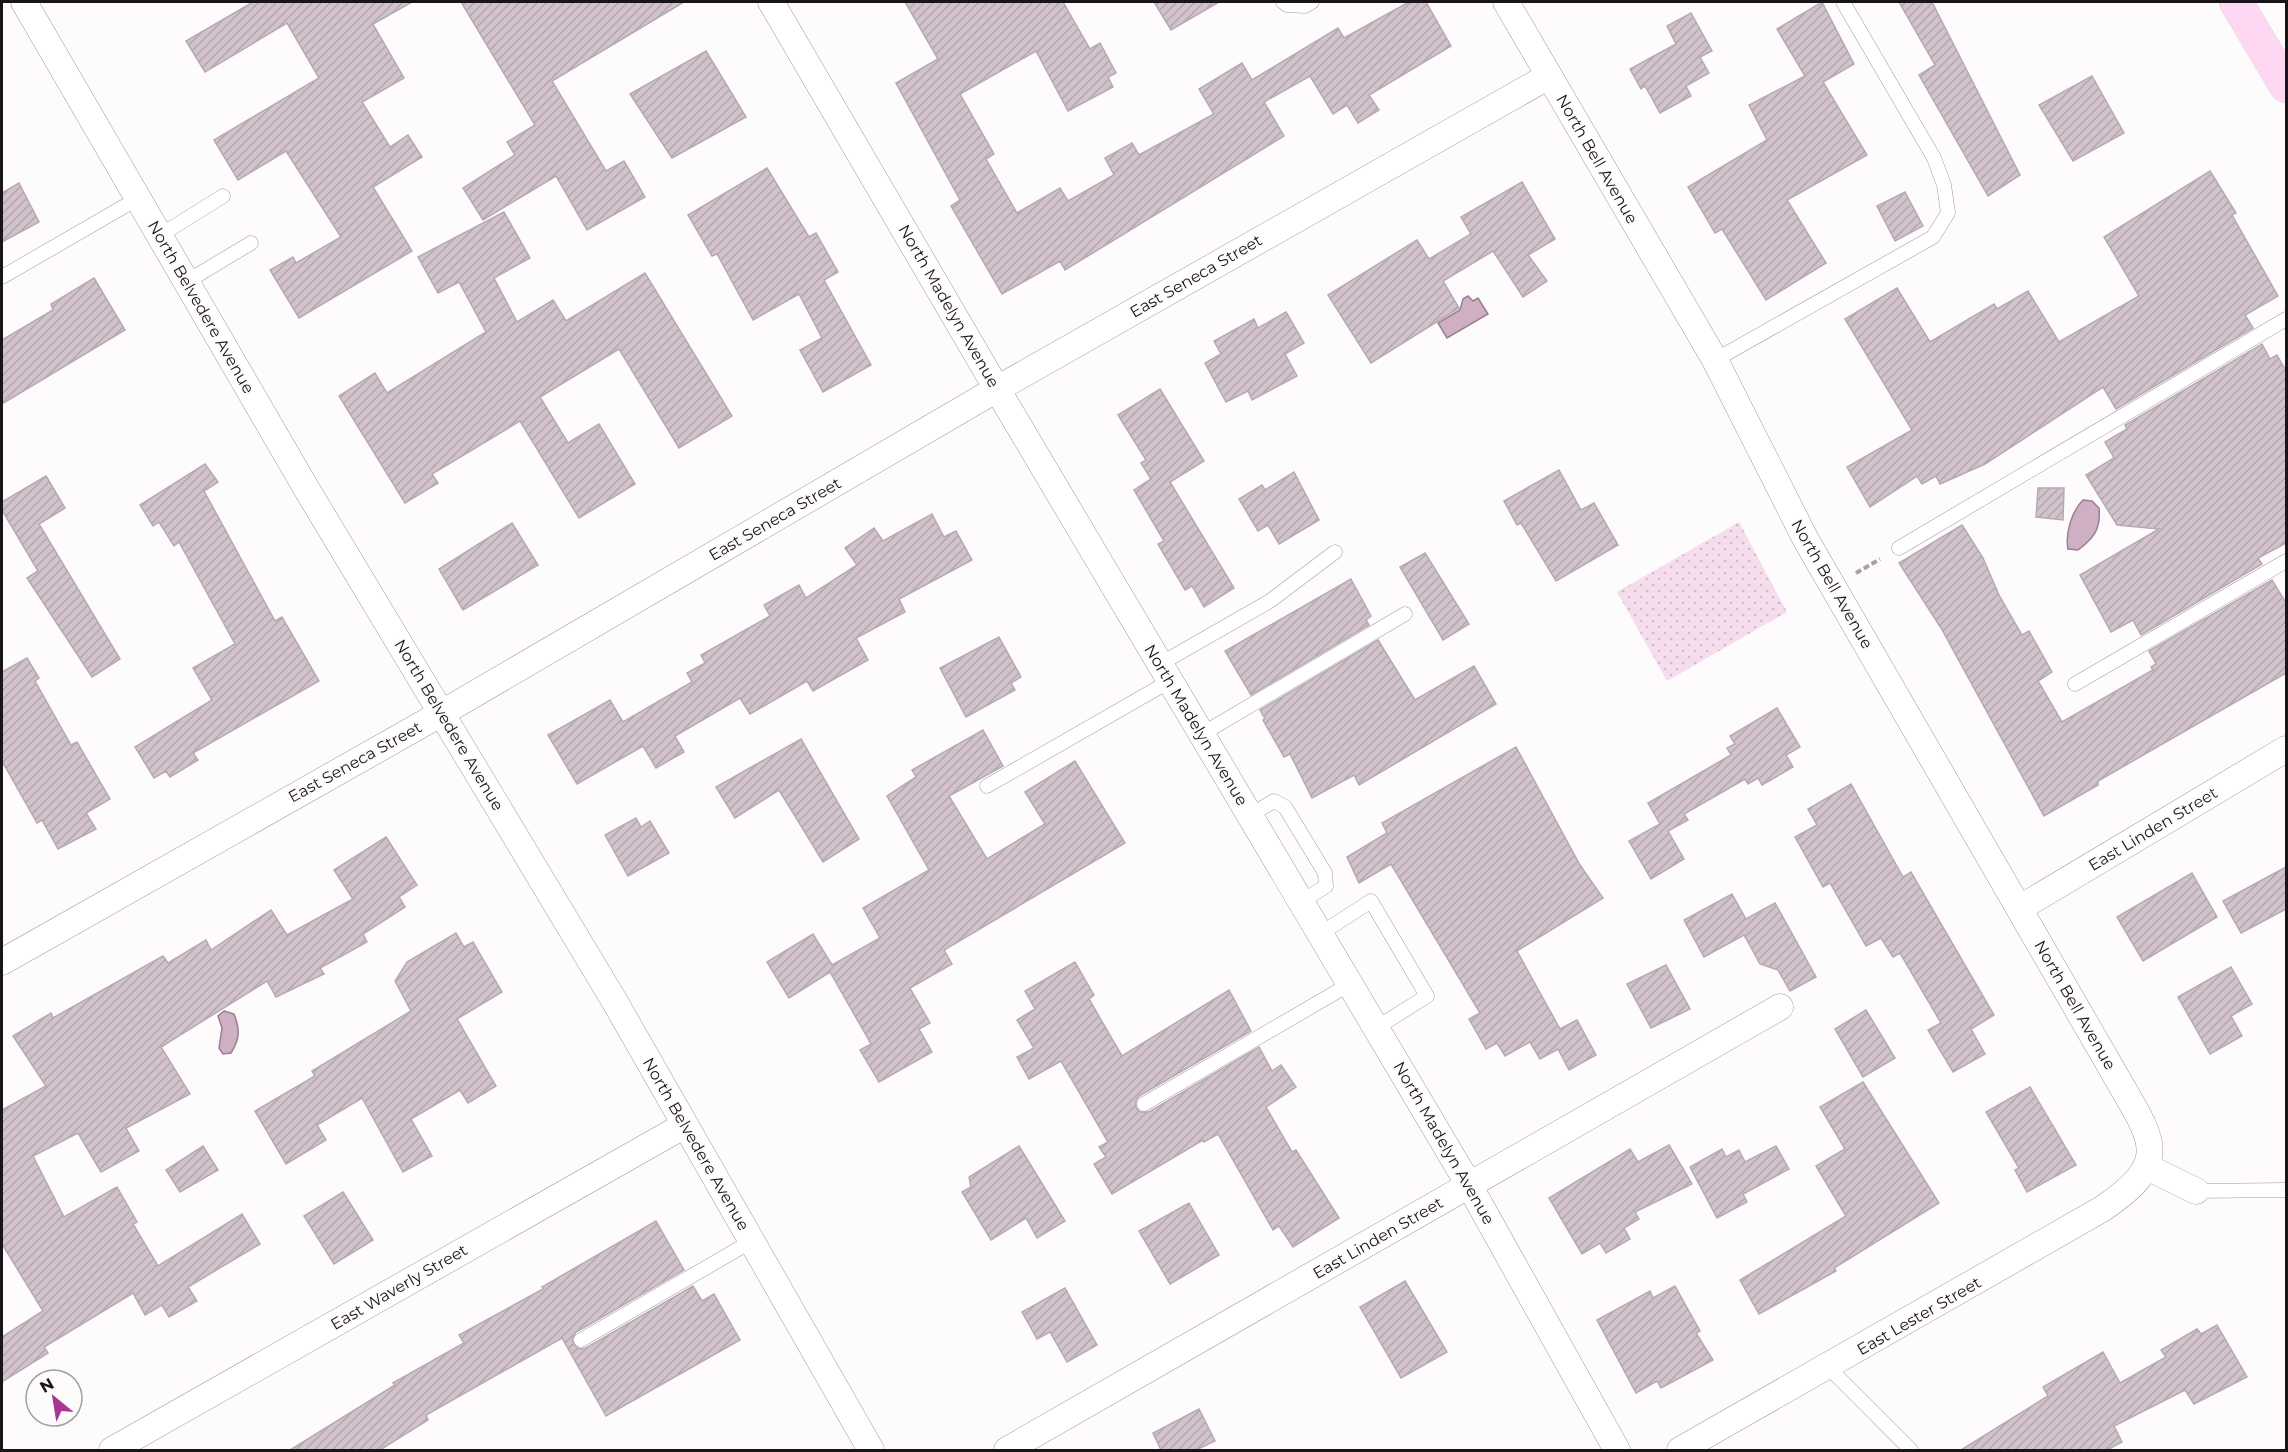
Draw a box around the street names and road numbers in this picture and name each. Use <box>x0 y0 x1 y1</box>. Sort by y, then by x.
street label: North Bell Avenue <box>1552 91 1642 227</box>
street label: North Belvedere Avenue <box>144 217 258 397</box>
street label: North Madelyn Avenue <box>895 221 1003 391</box>
street label: East Seneca Street <box>1127 230 1266 322</box>
street label: East Seneca Street <box>706 473 845 565</box>
street label: North Bell Avenue <box>1787 516 1877 652</box>
street label: North Belvedere Avenue <box>390 636 508 814</box>
street label: North Madelyn Avenue <box>1140 641 1252 809</box>
street label: East Seneca Street <box>285 717 425 807</box>
street label: East Linden Street <box>2085 783 2221 875</box>
street label: North Bell Avenue <box>2030 937 2120 1073</box>
street label: North Belvedere Avenue <box>639 1054 753 1234</box>
street label: North Madelyn Avenue <box>1390 1058 1498 1228</box>
street label: East Linden Street <box>1310 1193 1447 1283</box>
street label: East Waverly Street <box>327 1240 471 1334</box>
street label: East Lester Street <box>1854 1272 1985 1359</box>

